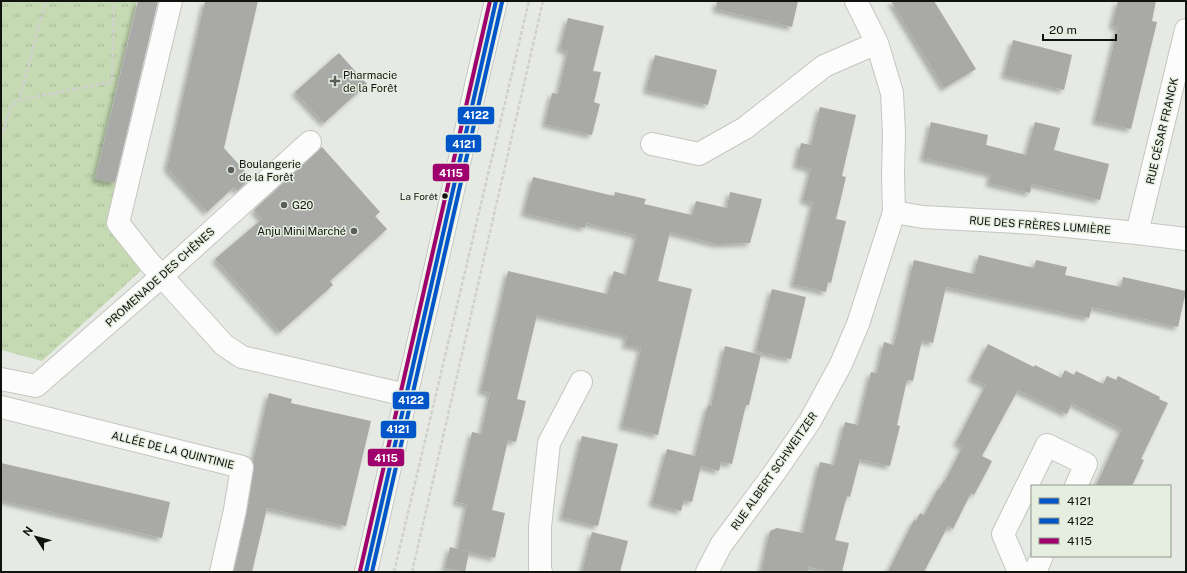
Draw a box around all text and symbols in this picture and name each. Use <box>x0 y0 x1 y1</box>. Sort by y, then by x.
scale bar <box>1043 16 1116 42</box>
text: 20 m <box>1049 23 1077 37</box>
place label: Pharmacie de la Forêt <box>343 69 397 94</box>
marker: Pharmacie de la Forêt <box>330 76 340 86</box>
street label: RUE CÉSAR FRANCK <box>1143 76 1180 186</box>
line badge: 4122 <box>457 106 495 125</box>
text: 4122 <box>463 109 489 121</box>
line badge: 4121 <box>445 134 482 153</box>
text: 4121 <box>452 138 476 150</box>
place label: Boulangerie de la Forêt <box>239 158 301 183</box>
line badge: 4115 <box>432 163 470 182</box>
marker: Boulangerie de la Forêt <box>226 165 236 175</box>
text: 4115 <box>439 167 463 179</box>
place label: La Forêt <box>400 190 438 202</box>
marker: La Forêt <box>440 191 450 201</box>
place label: G20 <box>292 199 314 211</box>
marker: G20 <box>279 200 289 210</box>
street label: RUE DES FRÈRES LUMIÈRE <box>969 213 1111 236</box>
street label: PROMENADE DES CHÊNES <box>103 225 217 329</box>
place label: Anju Mini Marché <box>257 225 346 237</box>
marker: Anju Mini Marché <box>349 226 359 236</box>
line badge: 4122 <box>392 391 430 410</box>
text: 4122 <box>398 394 424 406</box>
street label: RUE ALBERT SCHWEITZER <box>729 410 819 532</box>
line badge: 4121 <box>380 420 417 439</box>
text: 4121 <box>386 423 410 435</box>
street label: ALLÉE DE LA QUINTINIE <box>110 428 236 471</box>
line badge: 4115 <box>367 448 405 467</box>
text: 4115 <box>374 452 398 464</box>
legend <box>1031 485 1171 557</box>
text: 4121 <box>1067 494 1091 508</box>
text: 4122 <box>1067 514 1094 528</box>
north arrow <box>16 517 56 557</box>
text: N <box>21 524 35 538</box>
text: 4115 <box>1067 534 1092 548</box>

